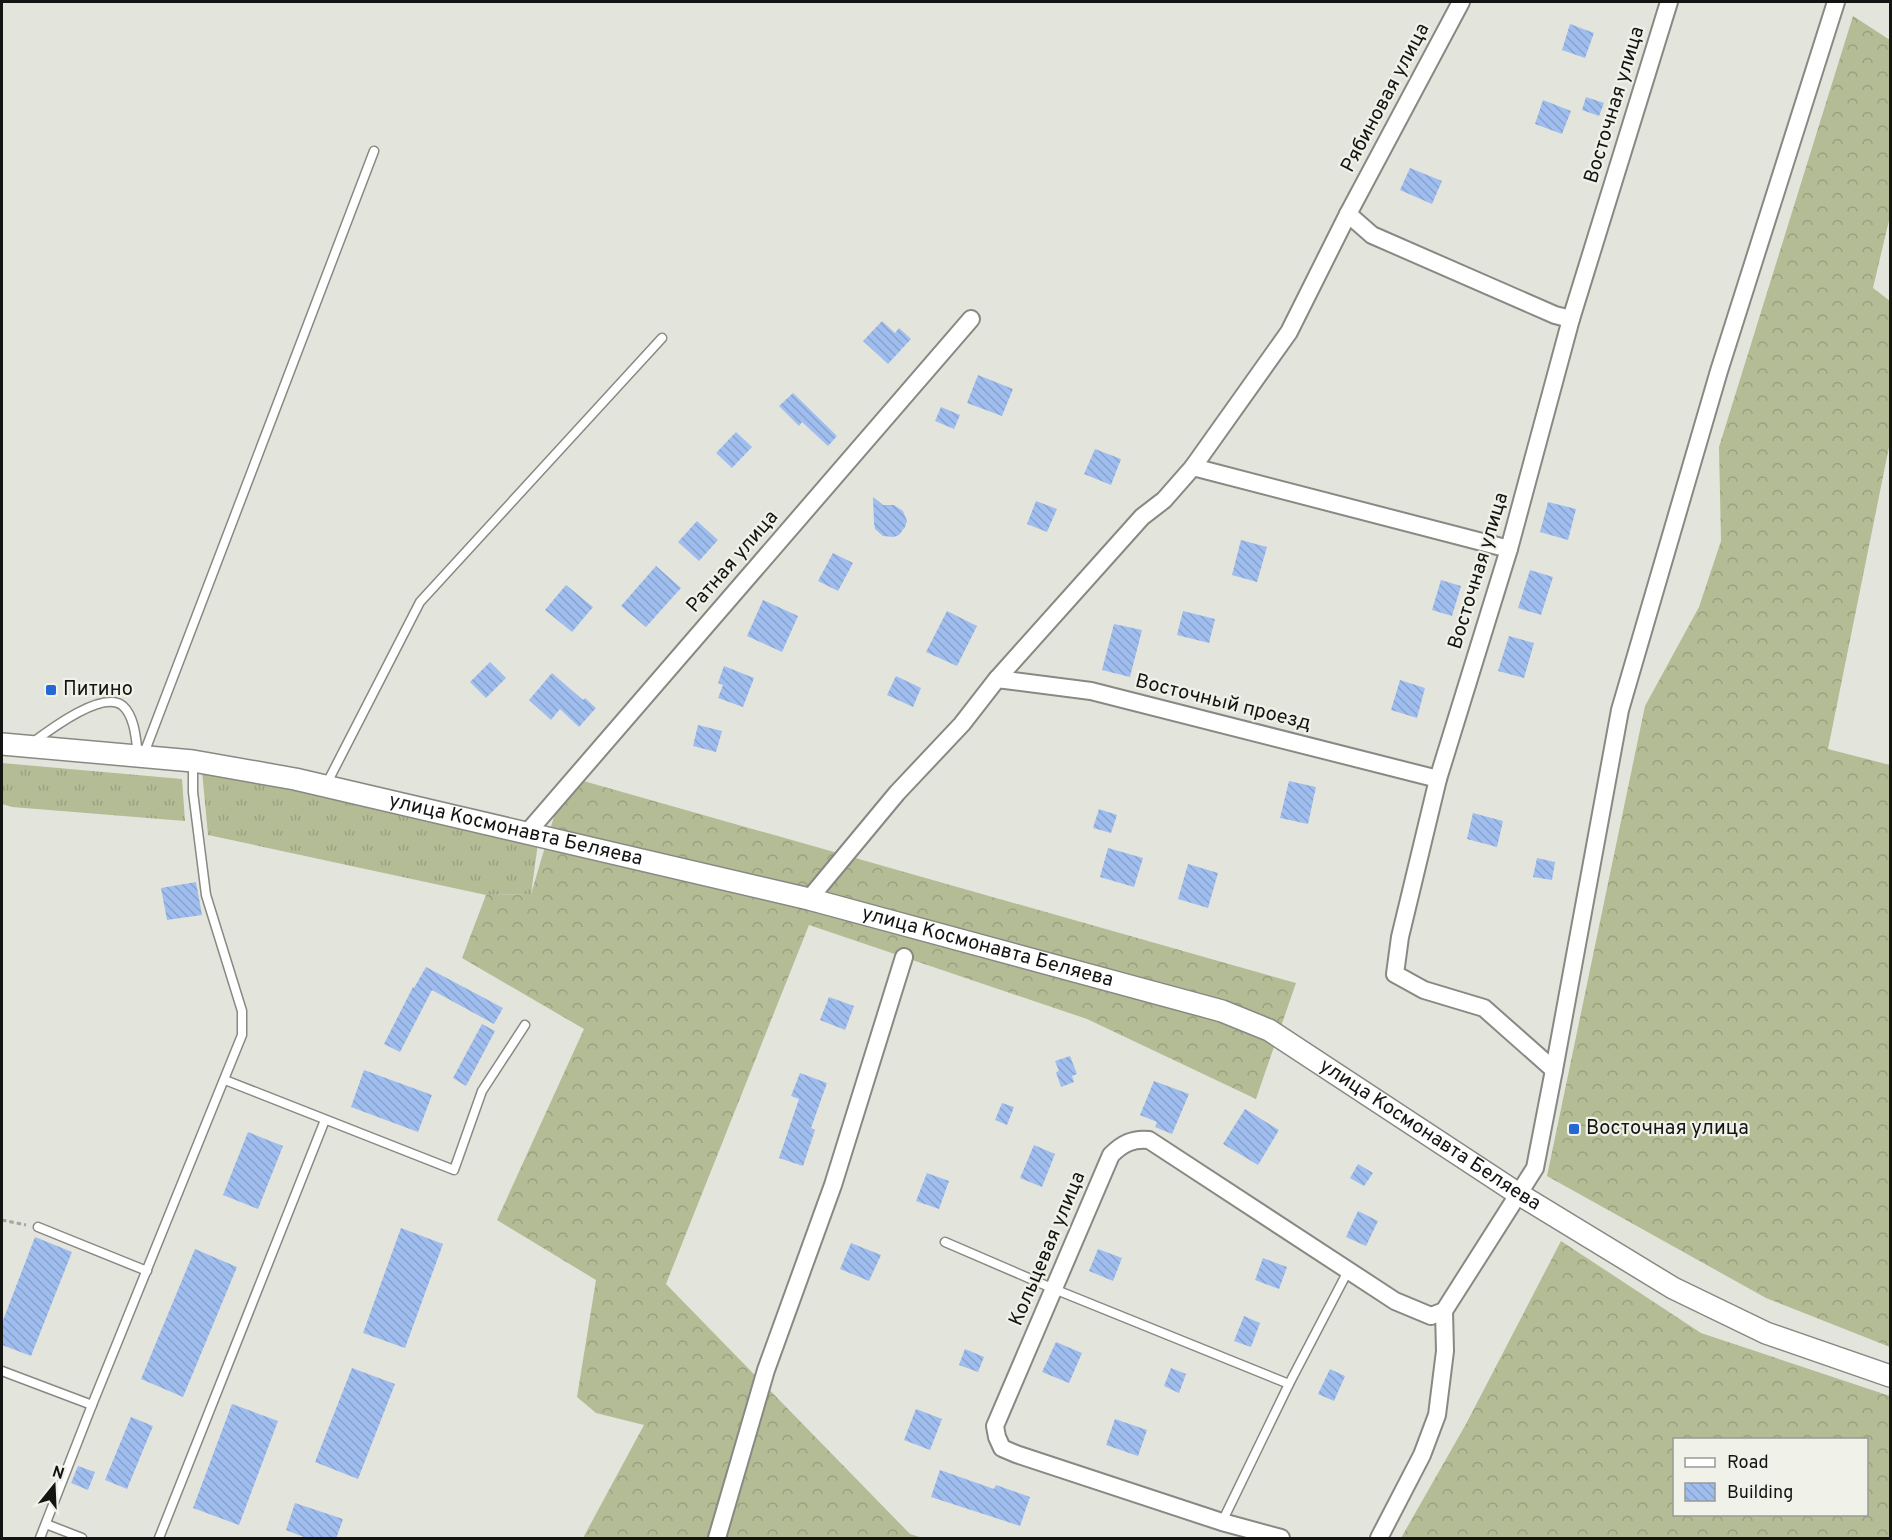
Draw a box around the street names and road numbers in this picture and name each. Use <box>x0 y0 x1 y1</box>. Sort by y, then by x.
street label: Рябиновая улица <box>1336 19 1436 177</box>
street label: Восточная улица <box>1579 23 1651 187</box>
street label: Восточная улица <box>1443 489 1515 653</box>
street label: Ратная улица <box>681 505 785 619</box>
street label: Восточный проезд <box>1132 669 1314 737</box>
street label: улица Космонавта Беляева <box>386 788 645 873</box>
street label: улица Космонавта Беляева <box>859 901 1116 994</box>
street label: улица Космонавта Беляева <box>1314 1053 1545 1217</box>
street label: Кольцевая улица <box>1004 1168 1092 1330</box>

